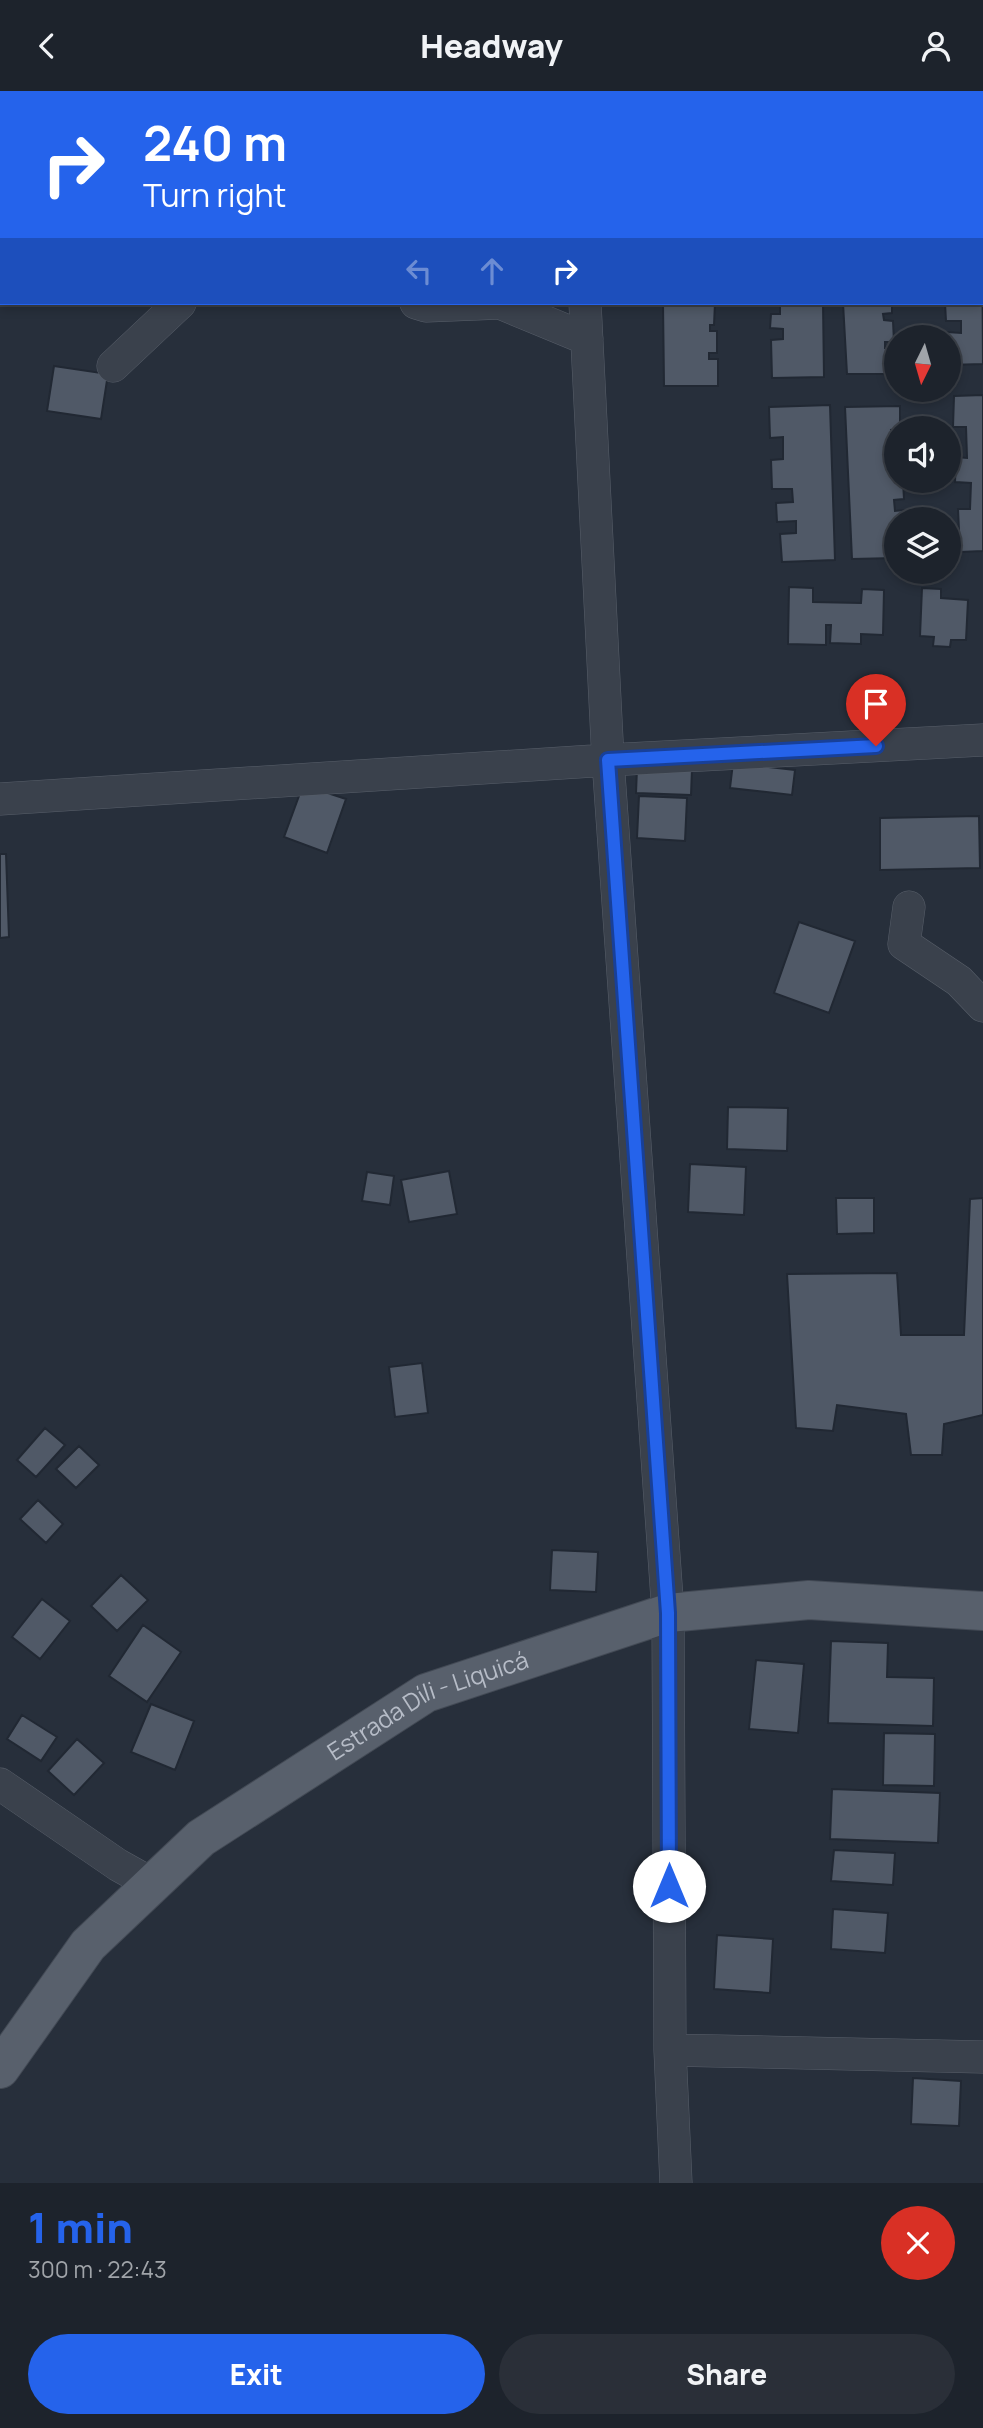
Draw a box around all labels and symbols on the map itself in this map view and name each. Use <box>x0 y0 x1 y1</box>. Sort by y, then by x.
north arrow <box>884 325 961 403</box>
pin <box>846 674 906 746</box>
street label: Estrada Díli - Liquicá <box>321 1642 532 1767</box>
position arrow <box>632 1849 706 1923</box>

